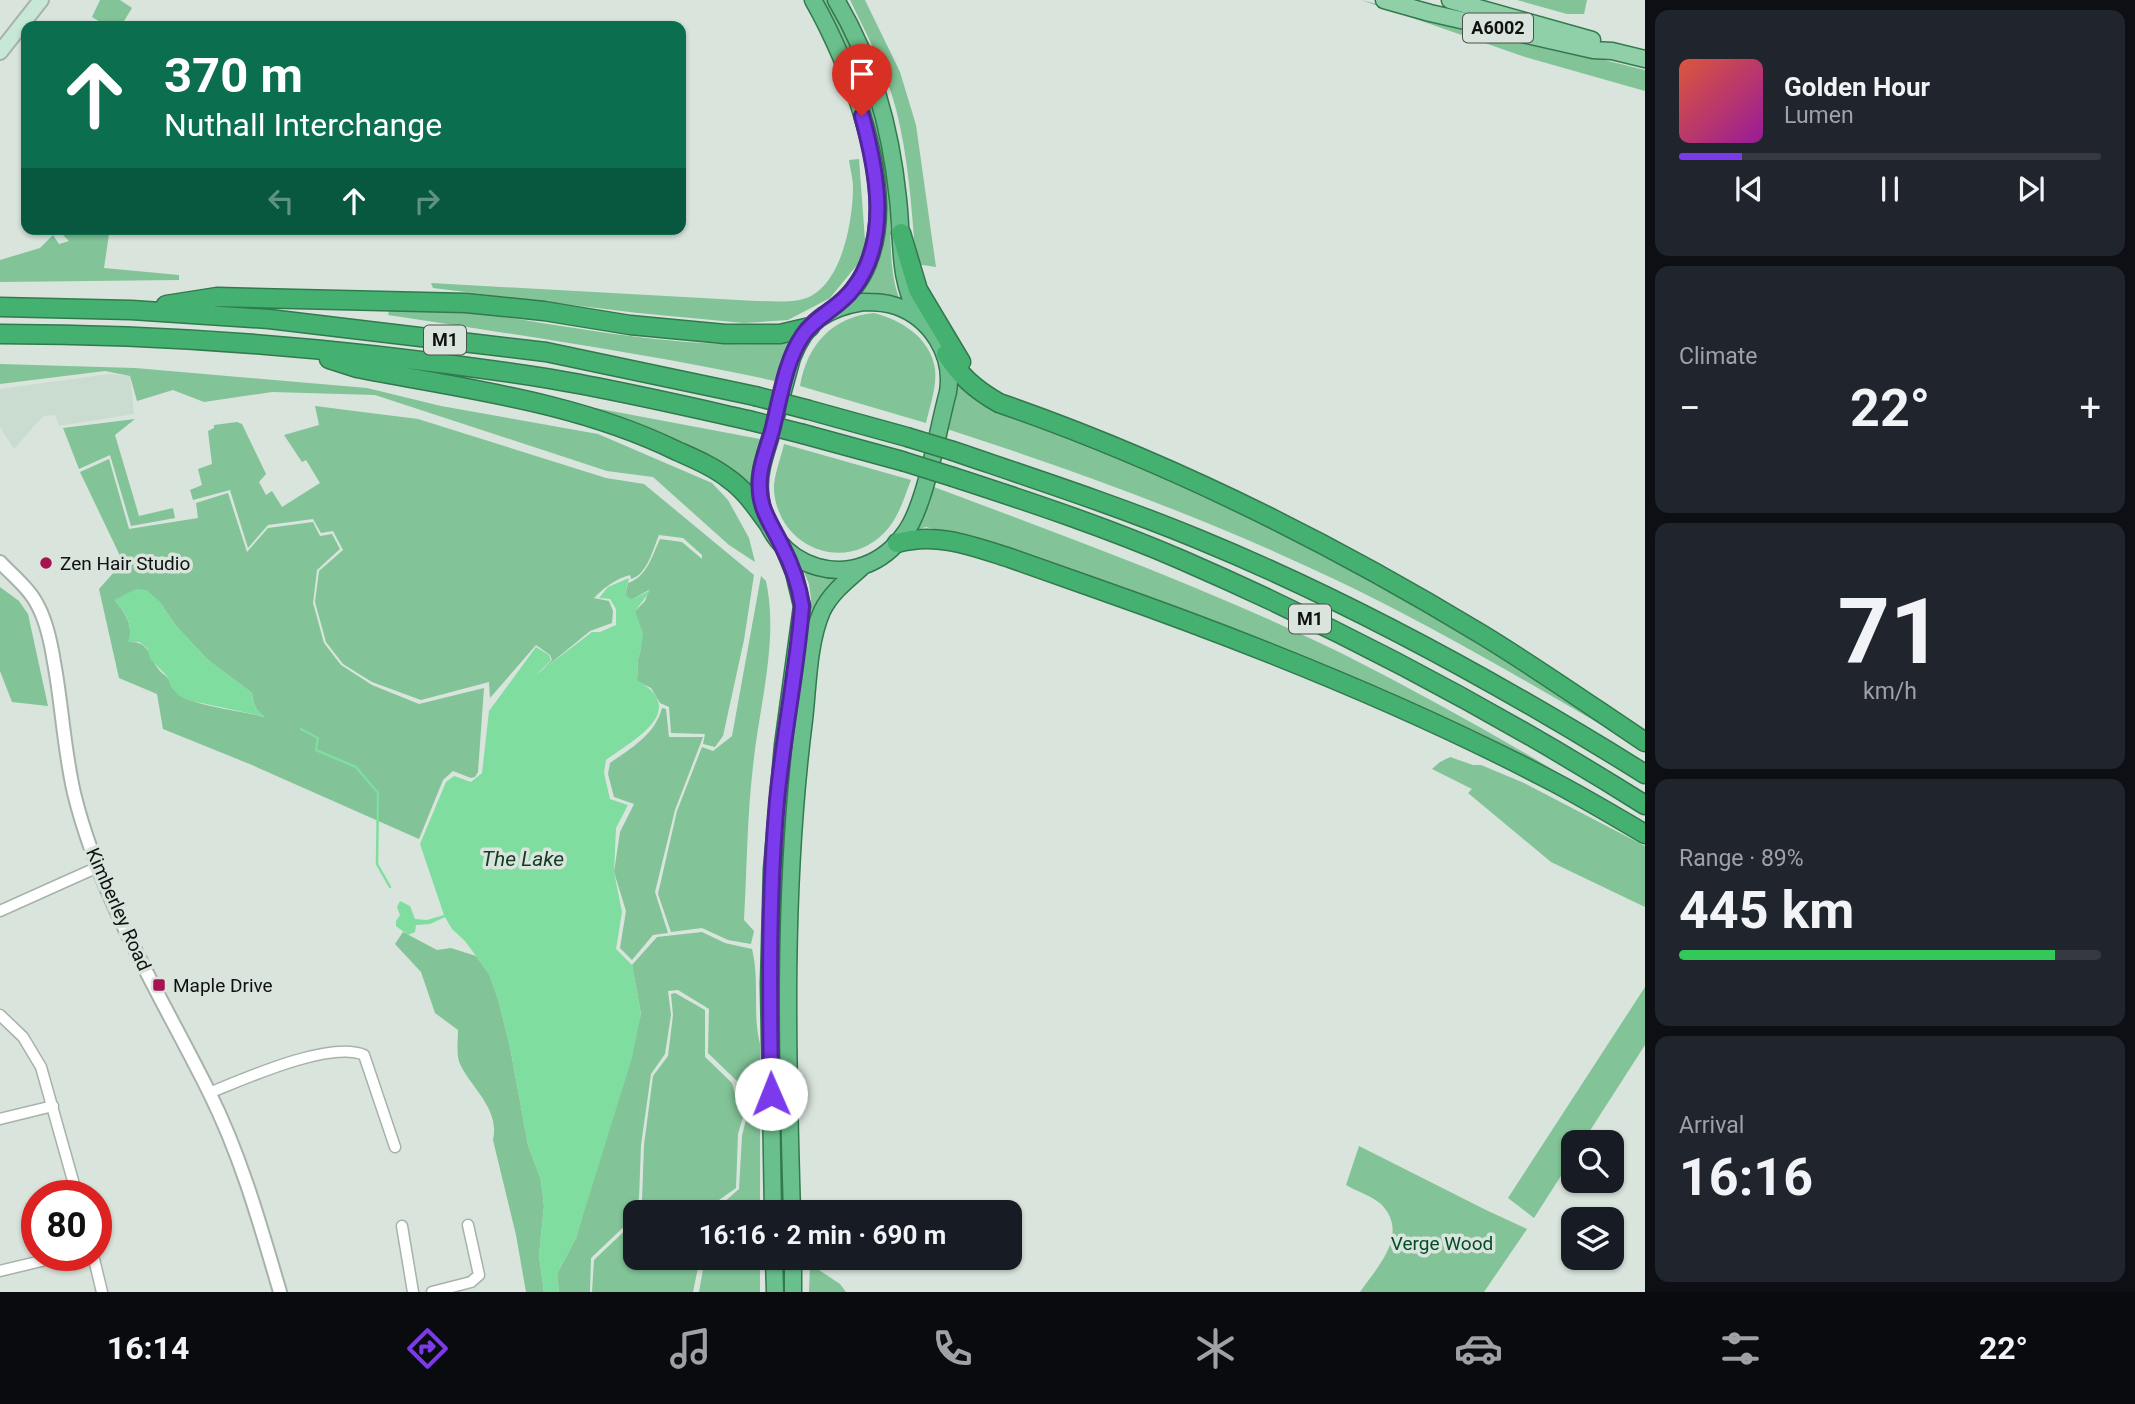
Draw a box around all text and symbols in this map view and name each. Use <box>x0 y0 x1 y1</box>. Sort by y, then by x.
road number: A6002 <box>1463 13 1533 42</box>
pin <box>832 44 892 116</box>
text: 370 m <box>164 47 303 104</box>
icon: ahead <box>49 49 140 140</box>
icon: arrive <box>843 55 881 93</box>
text: Golden Hour <box>1784 72 1930 102</box>
text: Lumen <box>1784 102 1854 129</box>
text: Nuthall Interchange <box>164 106 442 144</box>
icon: previous <box>1730 170 1768 208</box>
icon: pause <box>1871 170 1909 208</box>
icon: next <box>2012 170 2050 208</box>
icon: left <box>262 182 300 220</box>
icon: ahead <box>335 182 373 220</box>
icon: right <box>408 182 446 220</box>
road number: M1 <box>424 326 466 354</box>
text: Climate <box>1679 343 1758 370</box>
text: 22° <box>1850 378 1930 439</box>
text: − <box>1679 386 1701 430</box>
text: + <box>2079 386 2101 430</box>
place label: Zen Hair Studio <box>60 552 190 575</box>
marker: Zen Hair Studio <box>38 555 54 571</box>
text: 71 <box>1838 579 1942 685</box>
road number: M1 <box>1289 604 1331 634</box>
text: km/h <box>1863 678 1917 705</box>
street label: Kimberley Road <box>81 844 156 974</box>
text: Range · 89% <box>1679 845 1804 872</box>
water label: The Lake <box>482 847 564 871</box>
text: 445 km <box>1679 880 1854 941</box>
place label: Maple Drive <box>173 974 273 997</box>
marker: Maple Drive <box>151 977 167 993</box>
position arrow <box>734 1057 808 1131</box>
text: Arrival <box>1679 1112 1744 1139</box>
map controls <box>1561 1130 1624 1270</box>
button: search <box>1561 1130 1624 1193</box>
text: 16:16 <box>1679 1147 1813 1208</box>
speed limit sign: 80 <box>21 1180 112 1271</box>
button: layers <box>1561 1207 1624 1270</box>
text: 16:16 · 2 min · 690 m <box>699 1220 946 1250</box>
park label: Verge Wood <box>1391 1232 1493 1255</box>
icon: directions <box>403 1324 452 1373</box>
icon: music <box>666 1324 715 1373</box>
icon: phone <box>928 1324 977 1373</box>
icon: climate <box>1191 1324 1240 1373</box>
icon: car <box>1454 1324 1503 1373</box>
icon: filters <box>1716 1324 1765 1373</box>
text: 16:14 <box>107 1329 189 1367</box>
text: 22° <box>1979 1329 2028 1367</box>

